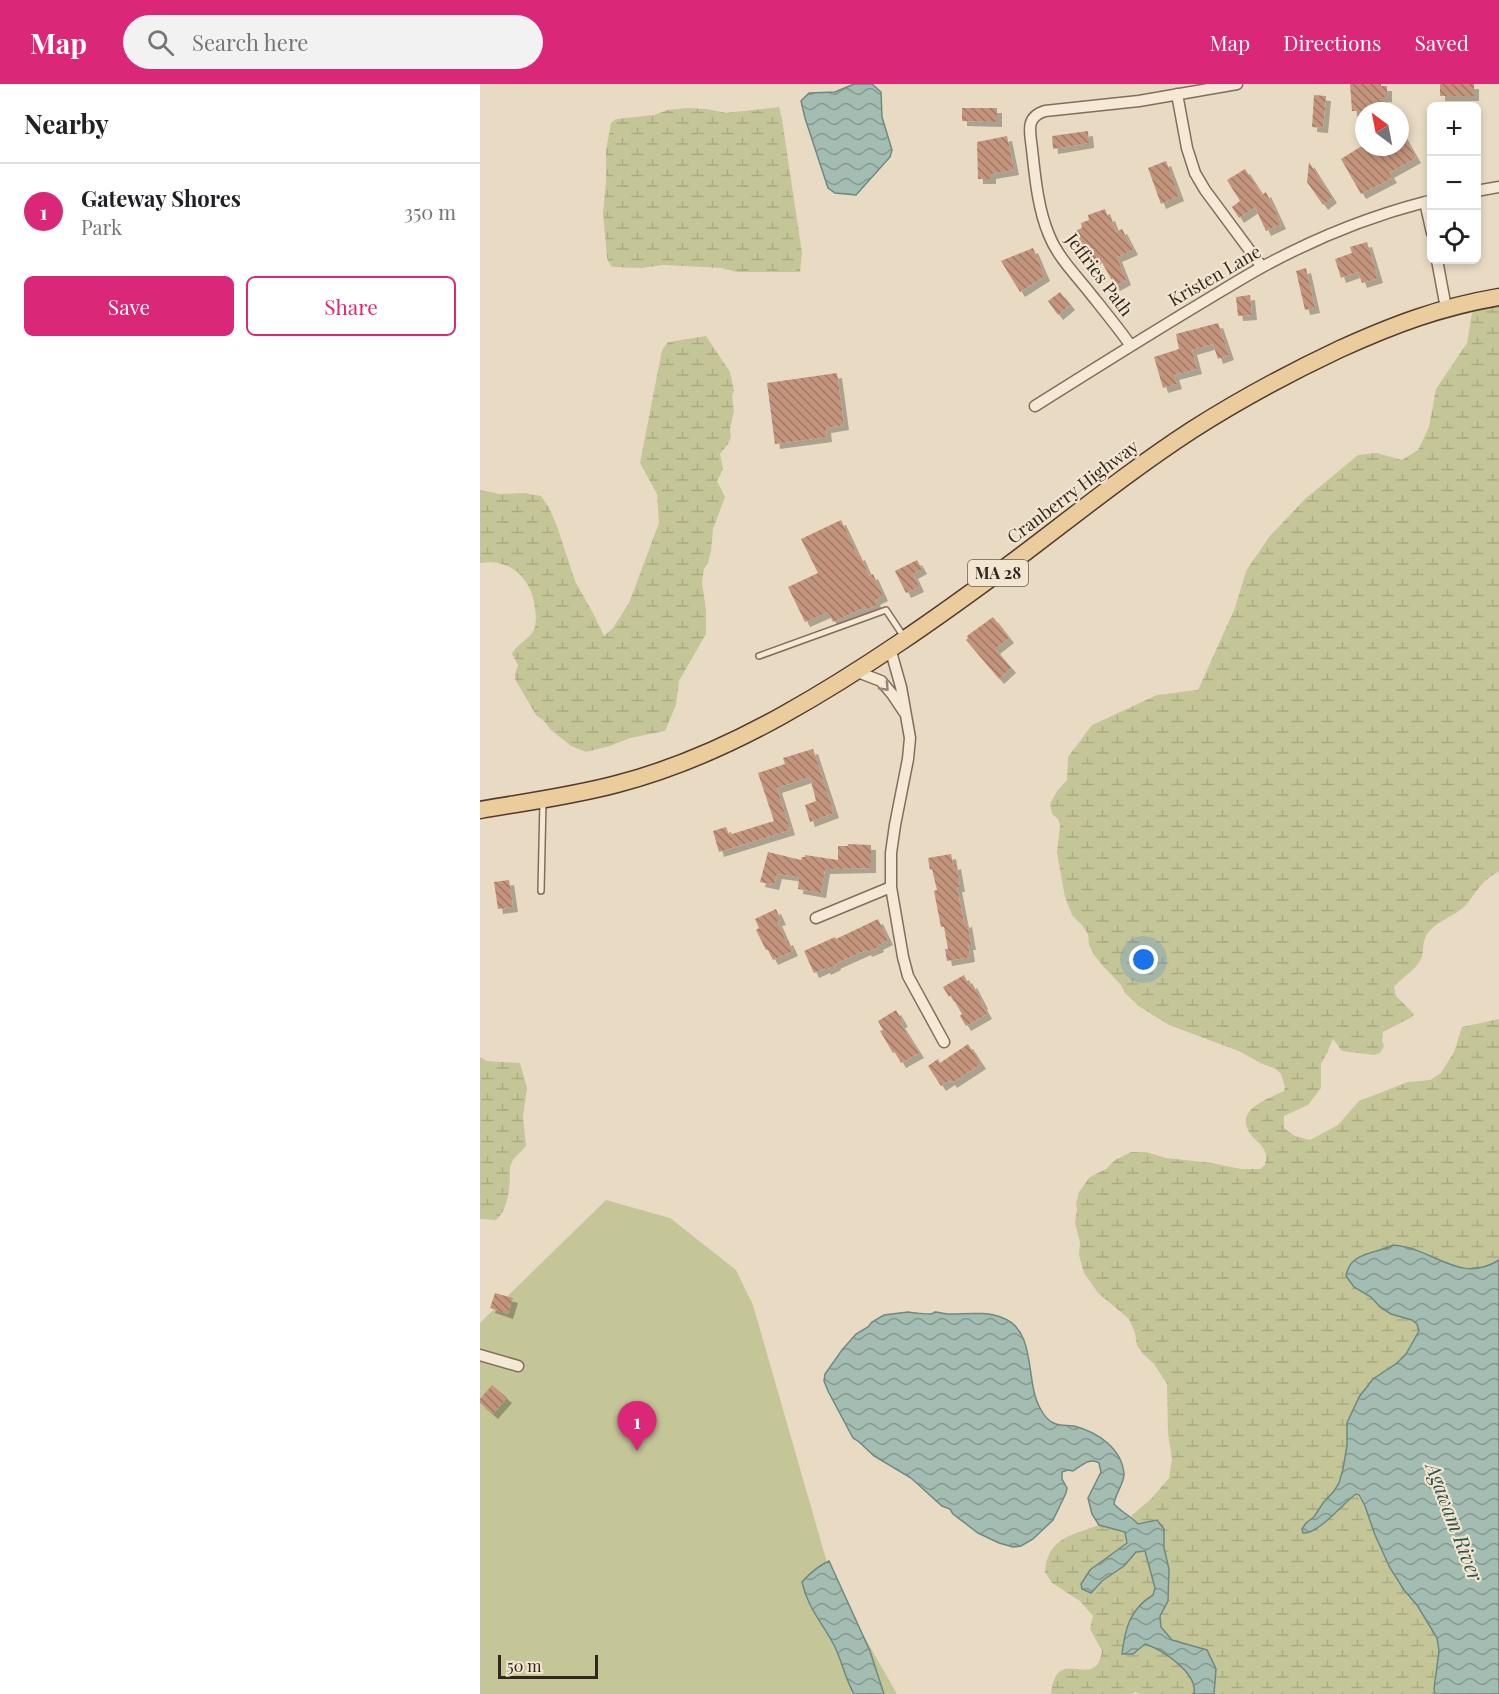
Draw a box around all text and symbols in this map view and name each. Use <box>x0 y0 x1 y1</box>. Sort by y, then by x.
search box <box>123 15 543 69</box>
text: Map <box>30 24 87 61</box>
icon: search <box>144 26 177 59</box>
text: Search here <box>192 27 308 57</box>
text: Map <box>1209 28 1250 56</box>
text: Directions <box>1283 28 1381 56</box>
text: Saved <box>1414 28 1469 56</box>
north arrow <box>1355 102 1409 156</box>
map controls <box>1427 102 1481 264</box>
button: + <box>1427 102 1481 156</box>
text: Nearby <box>24 106 109 141</box>
button: − <box>1427 156 1481 210</box>
text: Gateway Shores <box>81 183 241 213</box>
text: 1 <box>40 198 47 225</box>
text: 350 m <box>404 198 456 225</box>
button: locate <box>1427 210 1481 264</box>
text: Park <box>81 213 122 240</box>
street label: Jeffries Path <box>1060 227 1139 321</box>
street label: Kristen Lane <box>1164 239 1265 311</box>
button: Save <box>24 276 234 336</box>
button: Share <box>246 276 456 336</box>
street label: Cranberry Highway <box>1002 434 1143 549</box>
road number: MA 28 <box>968 560 1028 586</box>
one-way arrow <box>878 680 889 690</box>
your location <box>1129 945 1158 974</box>
pin: 1 <box>618 1402 656 1451</box>
water label: Agawam River <box>1420 1457 1491 1586</box>
scale bar <box>498 1652 598 1680</box>
text: 50 m <box>507 1655 541 1676</box>

